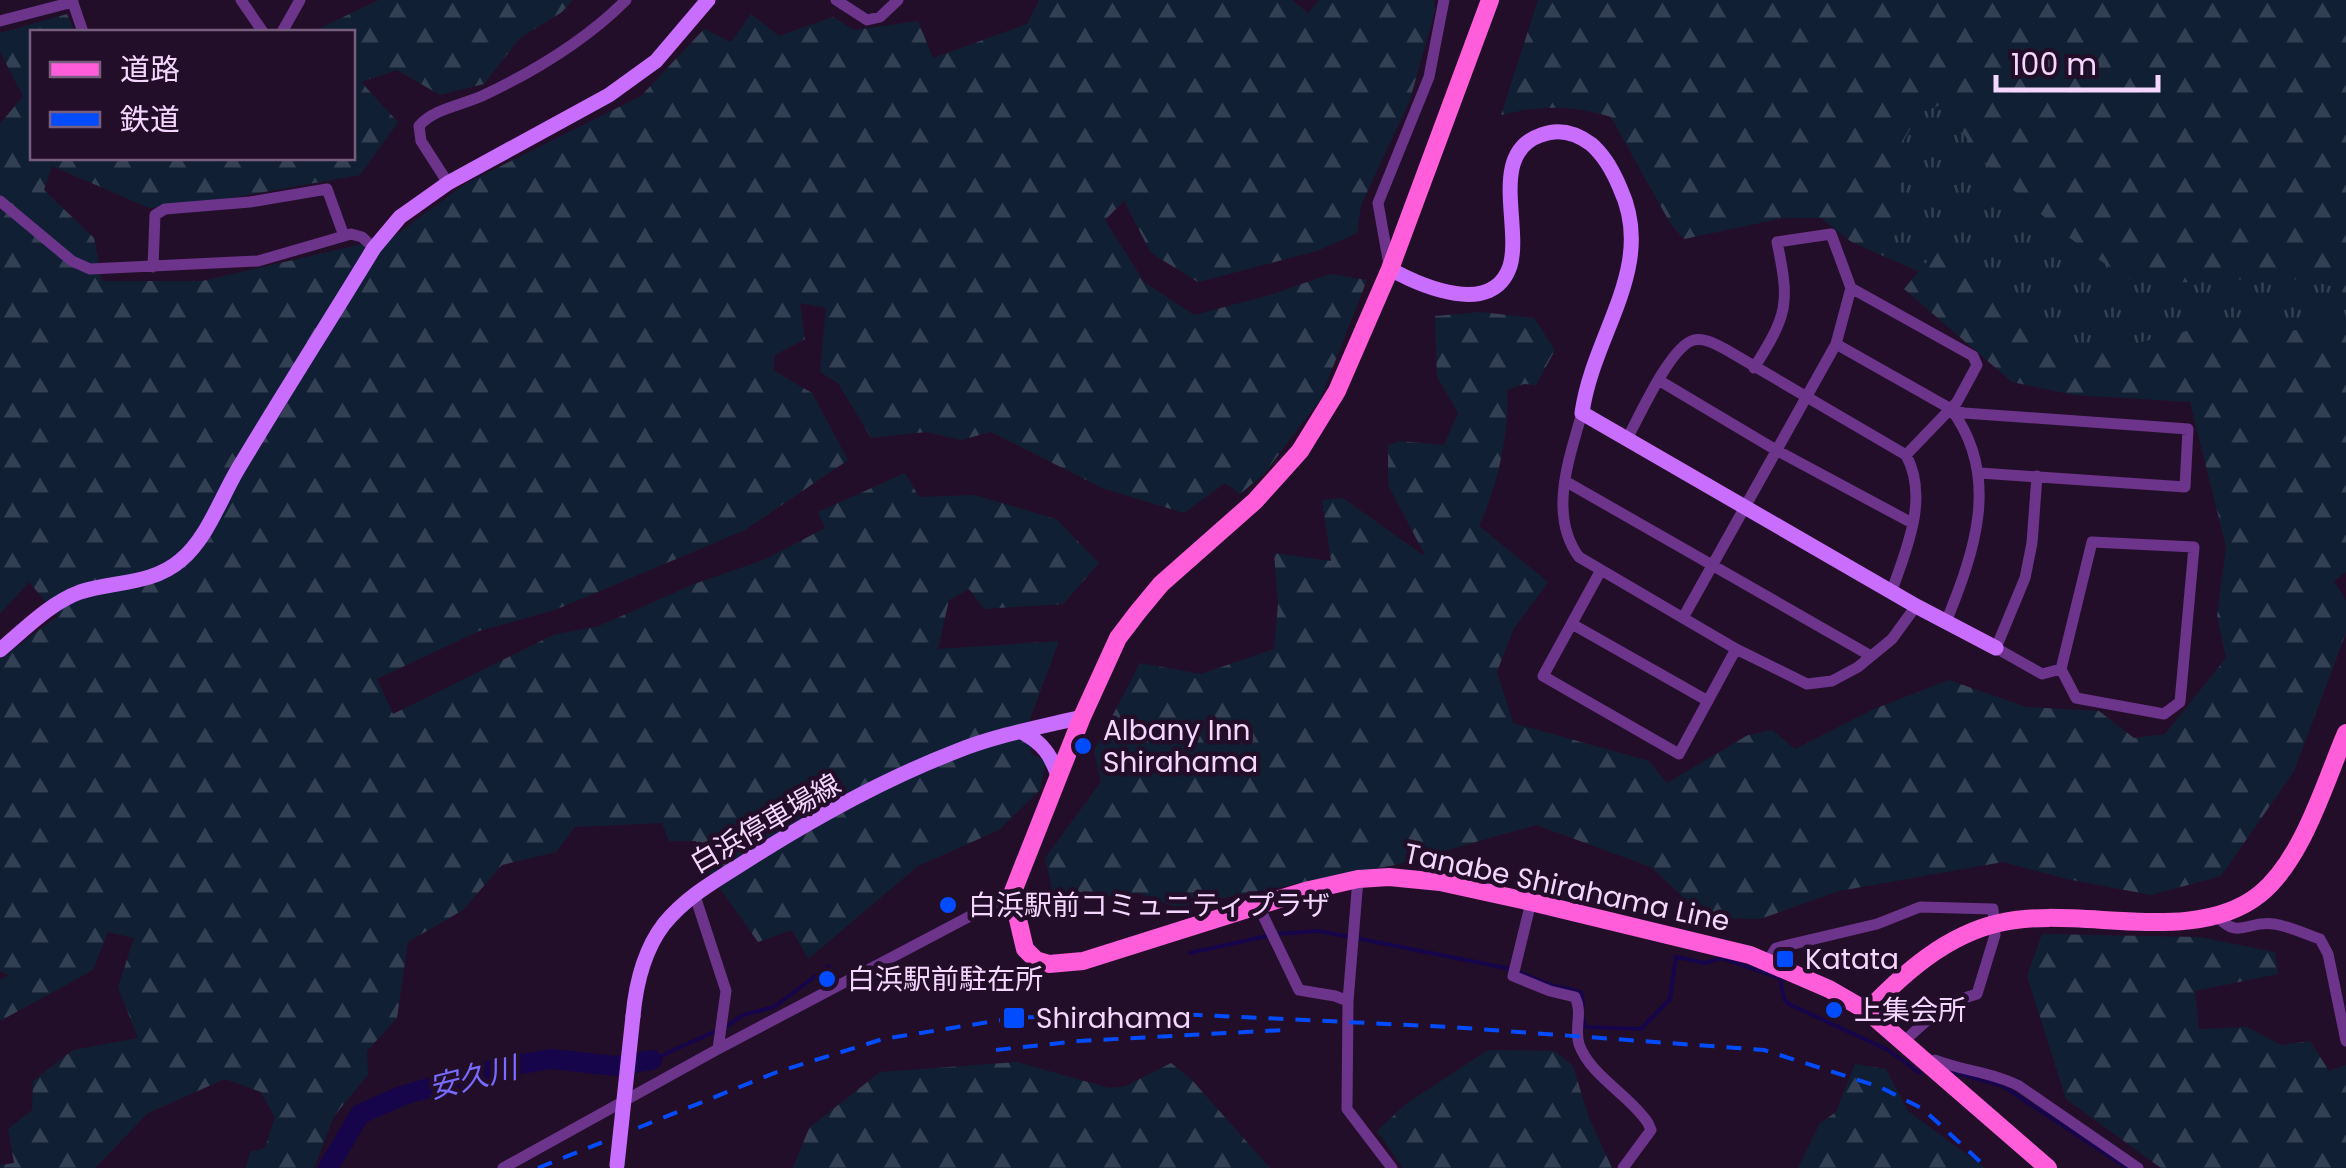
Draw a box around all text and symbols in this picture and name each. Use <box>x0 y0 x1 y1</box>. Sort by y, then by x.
legend <box>30 30 355 160</box>
scale bar <box>1996 30 2158 92</box>
text: 100 m <box>2011 43 2097 86</box>
text: 道路 <box>120 48 180 91</box>
text: 鉄道 <box>120 98 180 141</box>
place label: Albany Inn Shirahama <box>1103 711 1258 782</box>
marker: Albany Inn Shirahama <box>1072 735 1094 757</box>
street label: 白浜停車場線 <box>683 765 848 882</box>
street label: Tanabe Shirahama Line <box>1401 834 1733 941</box>
place label: 白浜駅前コミュニティプラザ <box>968 886 1330 925</box>
marker: 白浜駅前コミュニティプラザ <box>937 894 959 916</box>
place label: Katata <box>1805 940 1899 979</box>
marker: Katata <box>1774 948 1796 970</box>
place label: 白浜駅前駐在所 <box>847 960 1043 999</box>
marker: 白浜駅前駐在所 <box>816 968 838 990</box>
place label: 上集会所 <box>1854 991 1966 1030</box>
place label: Shirahama <box>1036 999 1191 1038</box>
marker: 上集会所 <box>1823 999 1845 1021</box>
marker: Shirahama <box>1001 1005 1027 1031</box>
water label: 安久川 <box>424 1045 525 1109</box>

